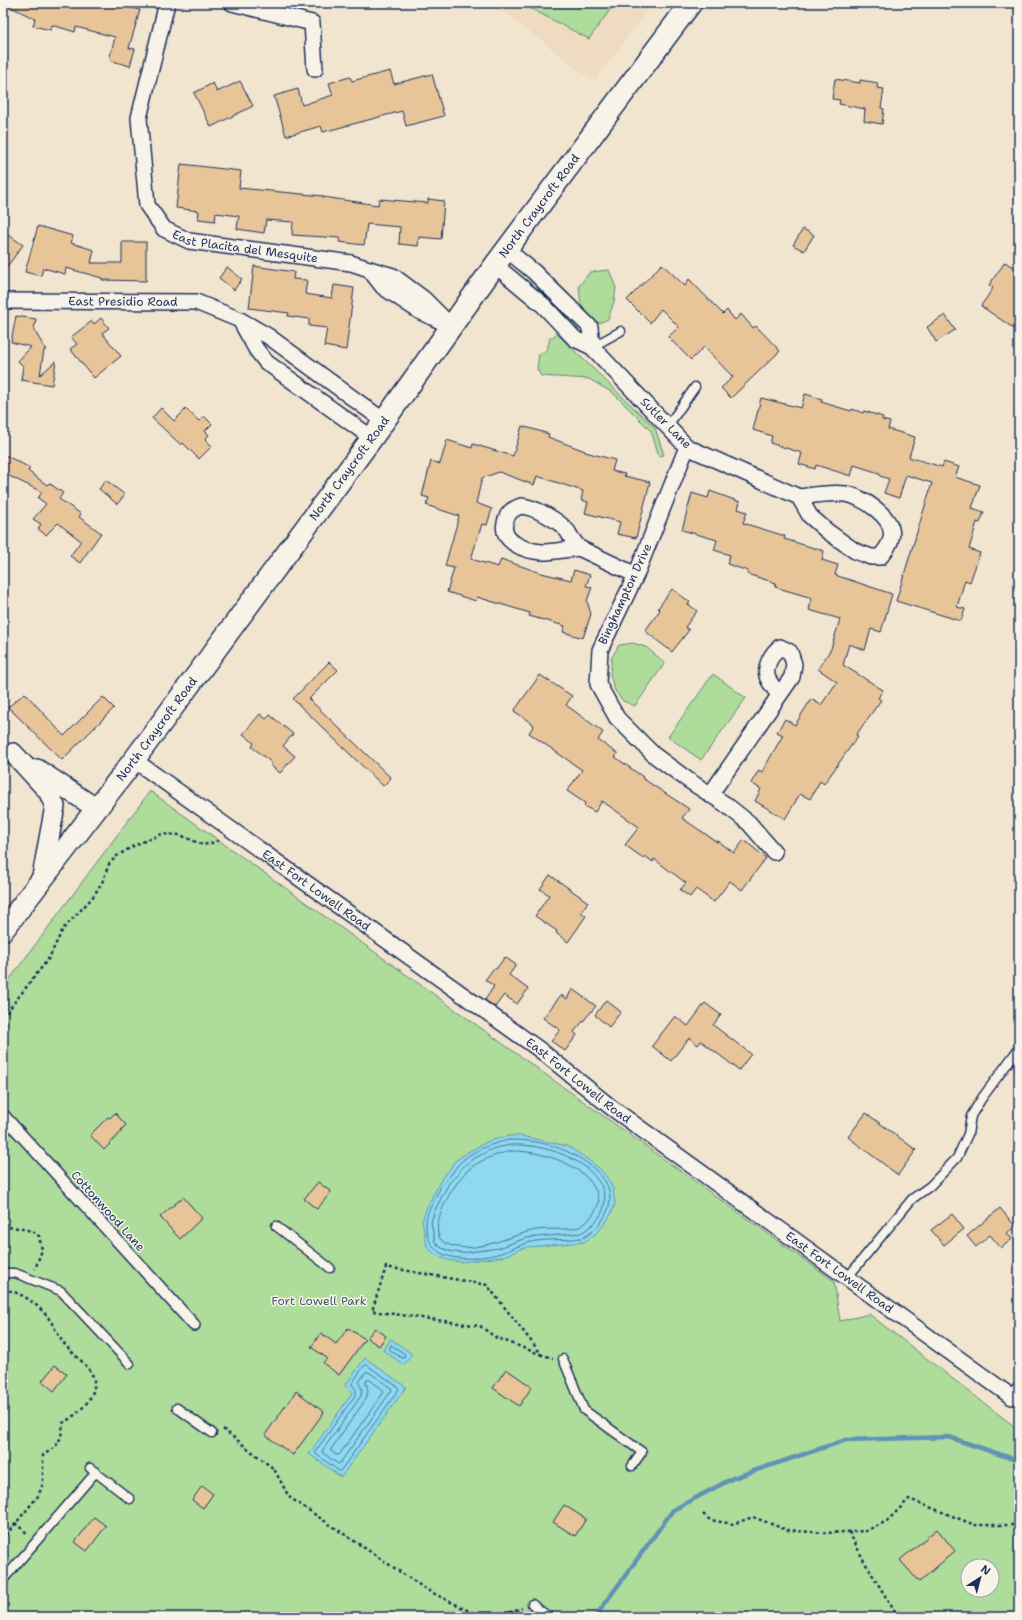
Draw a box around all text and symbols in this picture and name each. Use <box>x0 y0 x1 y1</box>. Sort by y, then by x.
street label: North Craycroft Road <box>495 150 583 261</box>
street label: East Placita del Mesquite <box>169 226 319 266</box>
street label: East Presidio Road <box>68 293 178 310</box>
street label: Sutler Lane <box>637 394 695 452</box>
street label: North Craycroft Road <box>306 413 393 524</box>
street label: Binghampton Drive <box>595 541 656 647</box>
street label: North Craycroft Road <box>113 673 201 784</box>
street label: East Fort Lowell Road <box>259 846 374 935</box>
street label: East Fort Lowell Road <box>522 1034 634 1127</box>
street label: Cottonwood Lane <box>68 1167 149 1255</box>
street label: East Fort Lowell Road <box>782 1228 897 1317</box>
park label: Fort Lowell Park <box>271 1293 367 1309</box>
north arrow <box>960 1558 1000 1598</box>
text: N <box>978 1562 994 1579</box>

